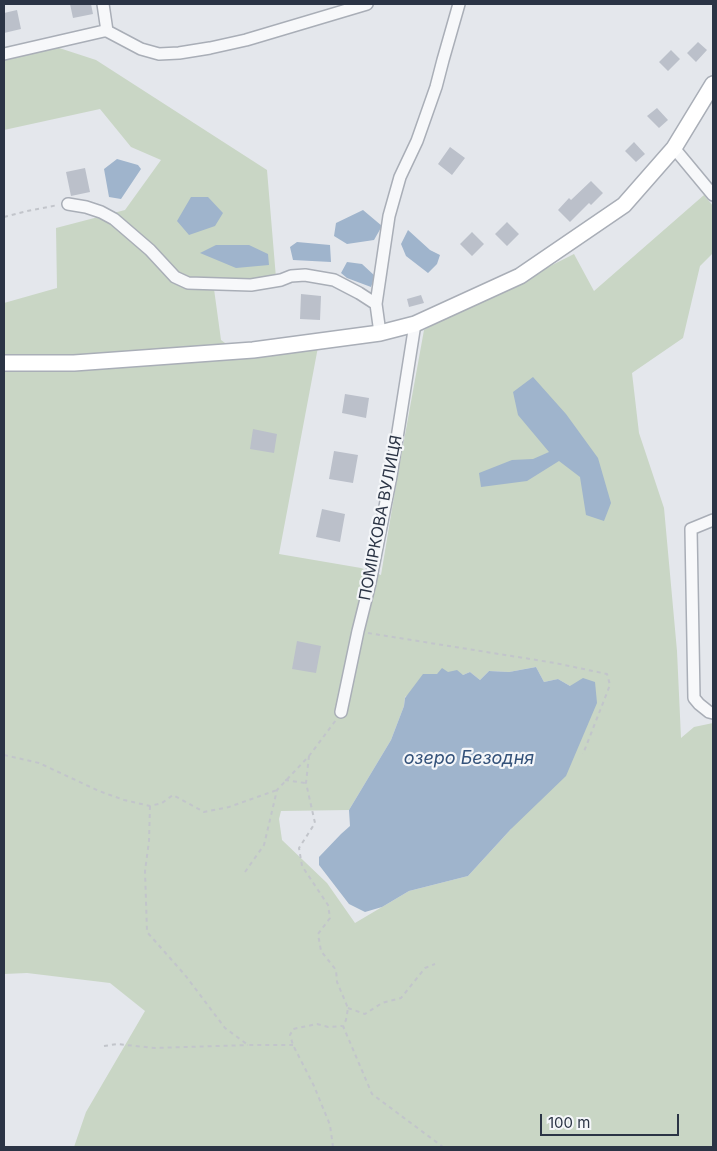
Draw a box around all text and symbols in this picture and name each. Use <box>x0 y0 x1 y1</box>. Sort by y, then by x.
street label: ПОМІРКОВА ВУЛИЦЯ <box>356 434 406 602</box>
water label: озеро Безодня <box>404 748 534 770</box>
scale bar <box>542 1104 681 1136</box>
text: 100 m <box>548 1113 590 1132</box>

